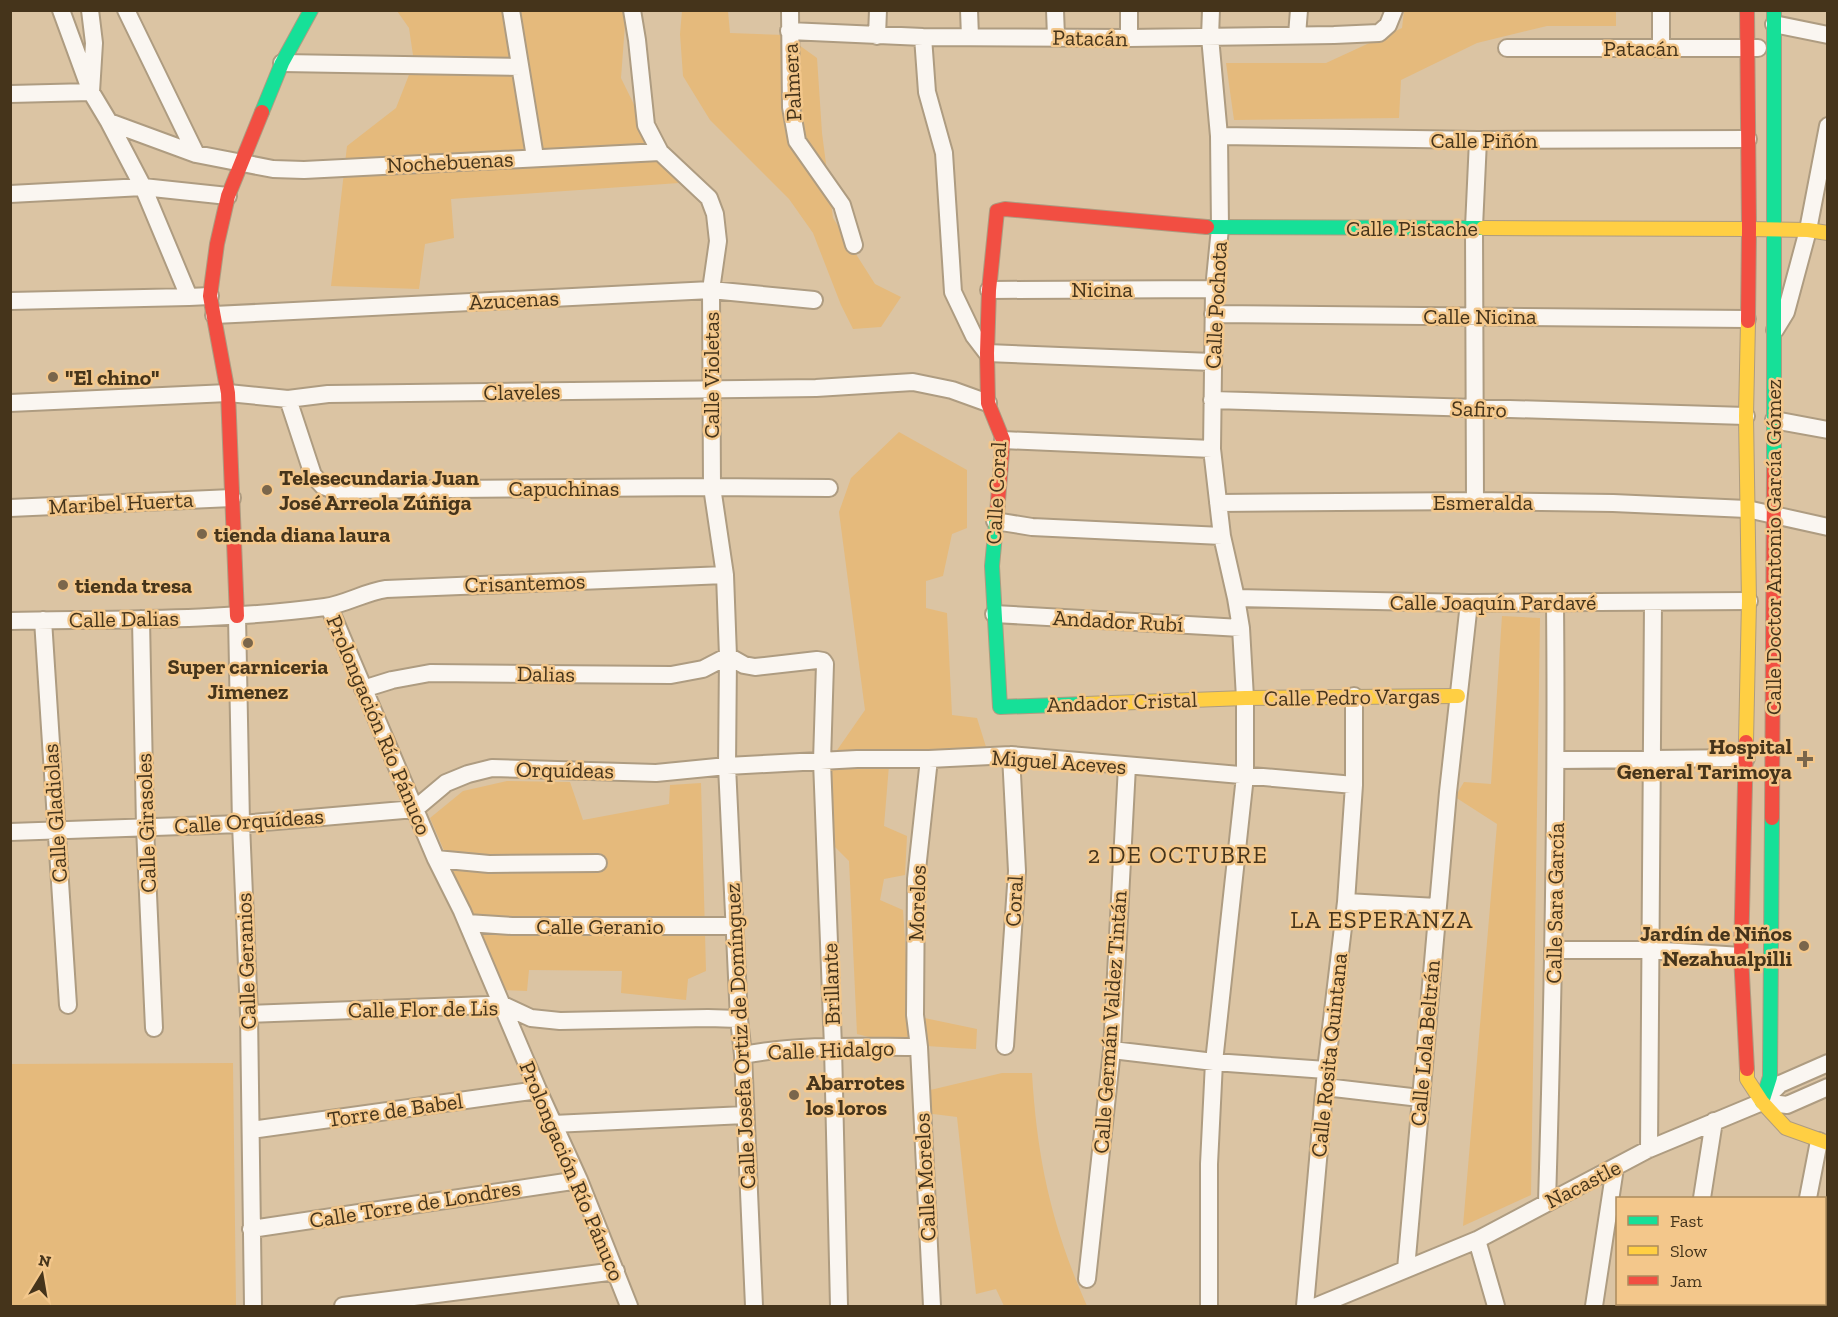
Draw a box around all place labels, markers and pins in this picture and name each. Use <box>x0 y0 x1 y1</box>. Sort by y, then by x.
place label: "El chino" <box>65 364 160 391</box>
marker: "El chino" <box>46 370 60 384</box>
place label: Telesecundaria Juan José Arreola Zúñiga <box>279 464 479 516</box>
marker: Telesecundaria Juan José Arreola Zúñiga <box>260 483 274 497</box>
place label: tienda diana laura <box>214 521 390 548</box>
marker: tienda diana laura <box>195 527 209 541</box>
place label: tienda tresa <box>75 572 192 599</box>
marker: tienda tresa <box>56 578 70 592</box>
marker: Super carniceria Jimenez <box>241 636 255 650</box>
place label: Super carniceria Jimenez <box>168 653 329 705</box>
place label: Hospital General Tarimoya <box>1617 733 1792 785</box>
marker: Hospital General Tarimoya <box>1796 750 1814 768</box>
place label: Jardín de Niños Nezahualpilli <box>1640 920 1792 972</box>
marker: Jardín de Niños Nezahualpilli <box>1797 939 1811 953</box>
place label: Abarrotes los loros <box>806 1069 905 1121</box>
marker: Abarrotes los loros <box>787 1088 801 1102</box>

